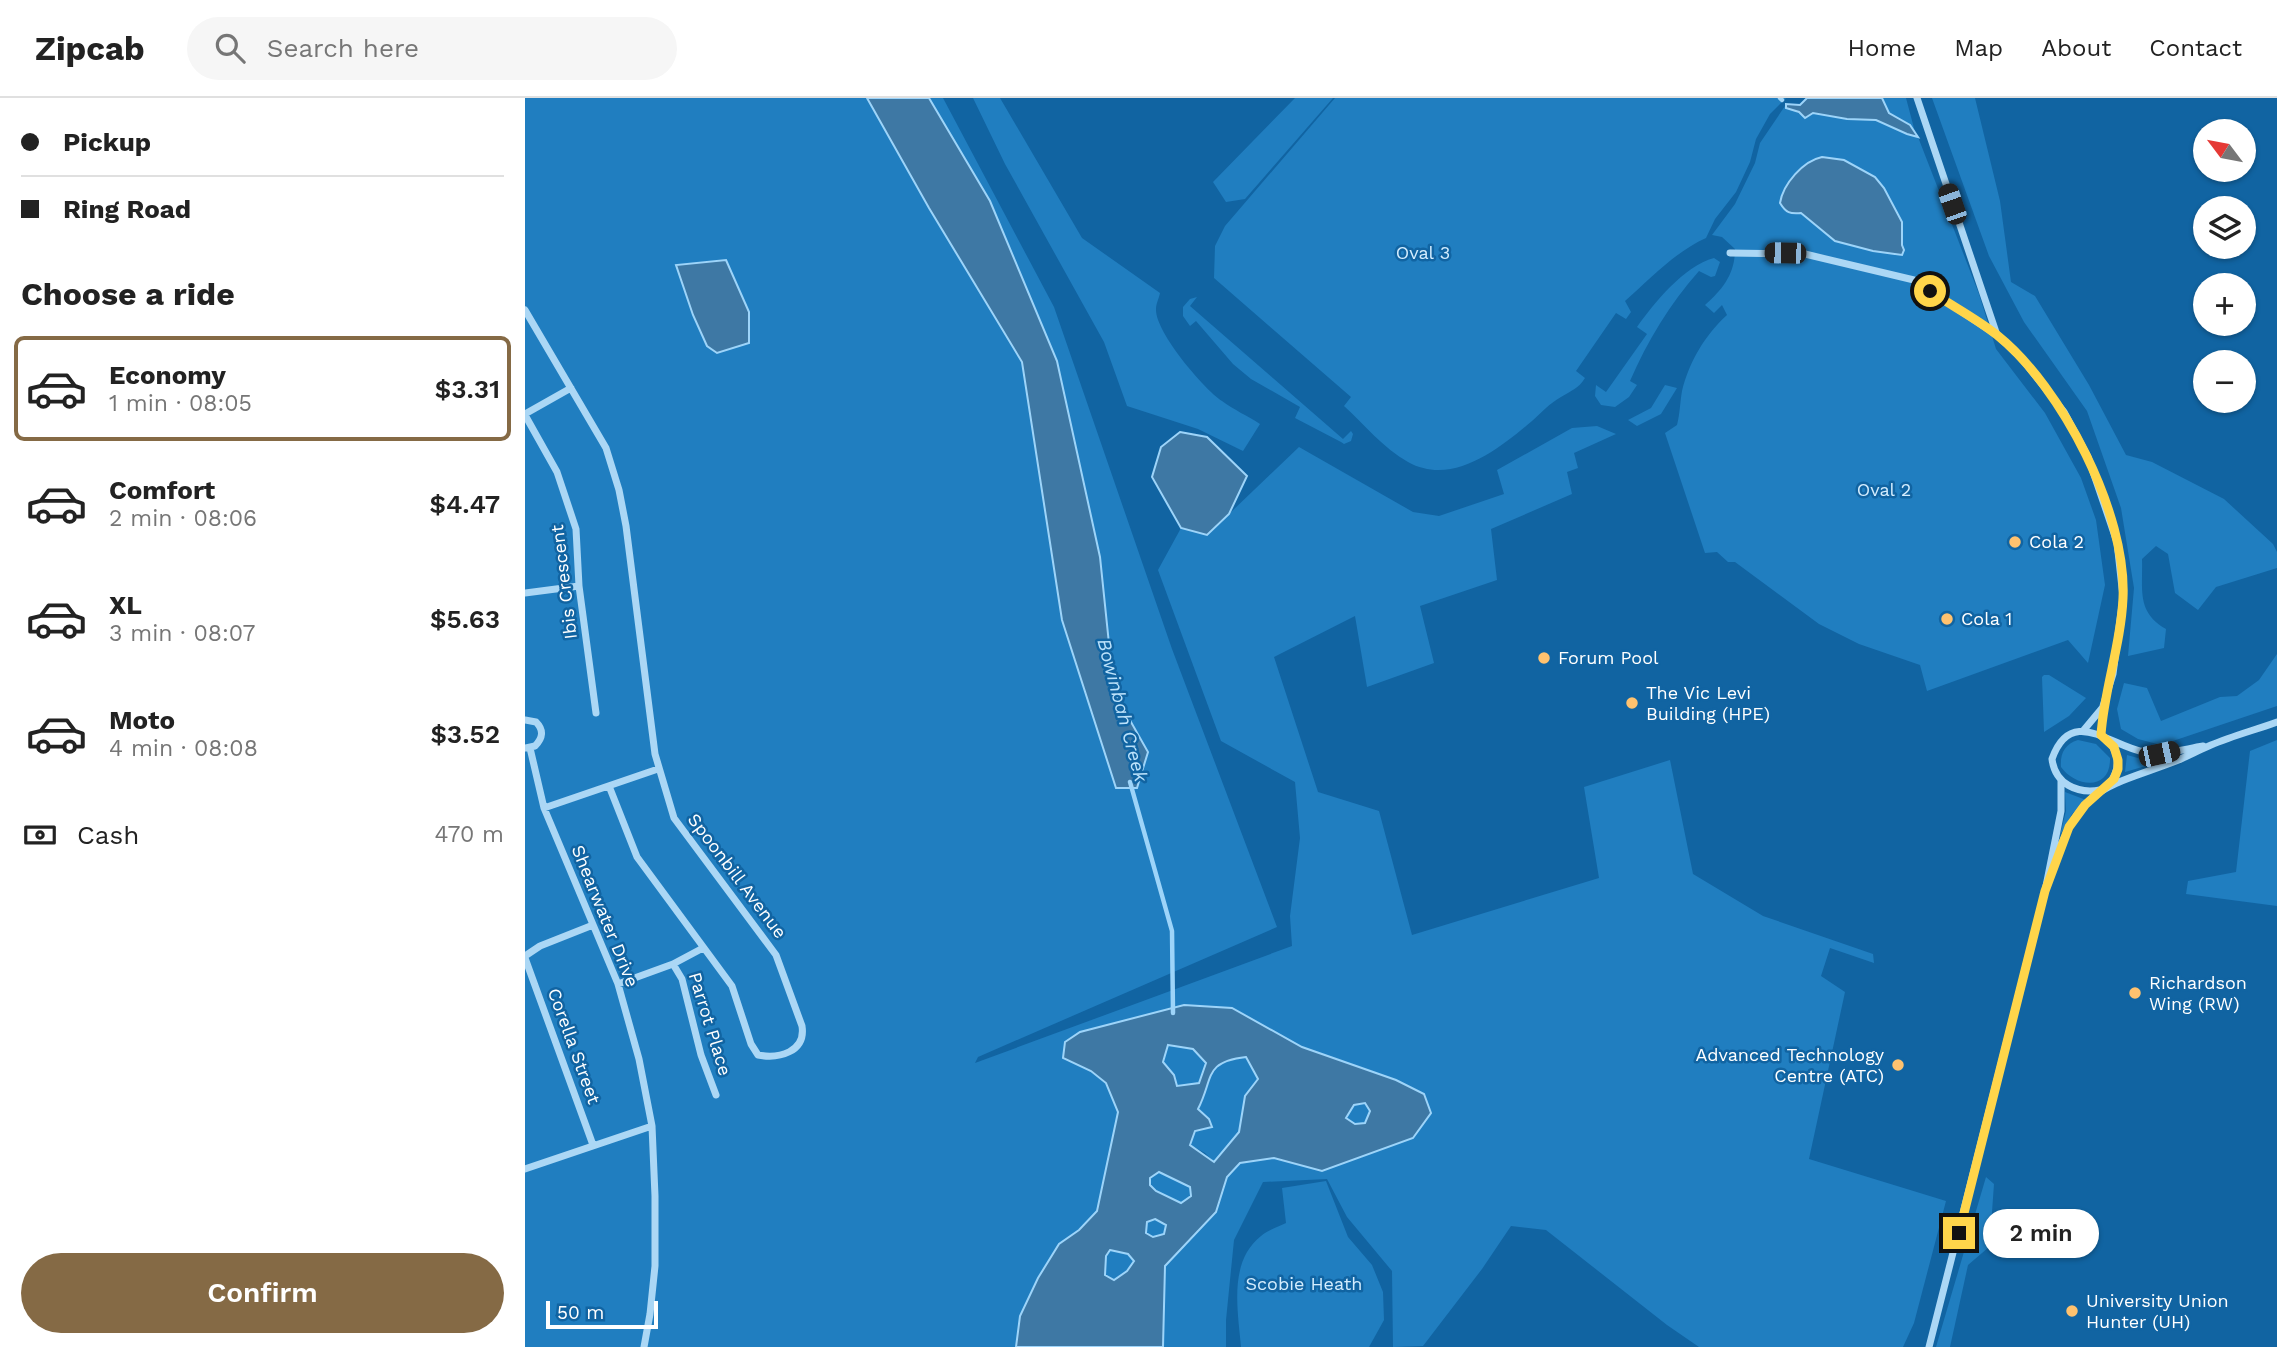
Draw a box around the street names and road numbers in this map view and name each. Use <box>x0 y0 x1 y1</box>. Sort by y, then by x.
street label: Ibis Crescent <box>546 523 581 641</box>
street label: Spoonbill Avenue <box>684 809 791 942</box>
street label: Shearwater Drive <box>567 842 643 990</box>
street label: Parrot Place <box>685 970 736 1078</box>
street label: Corella Street <box>544 985 605 1107</box>

